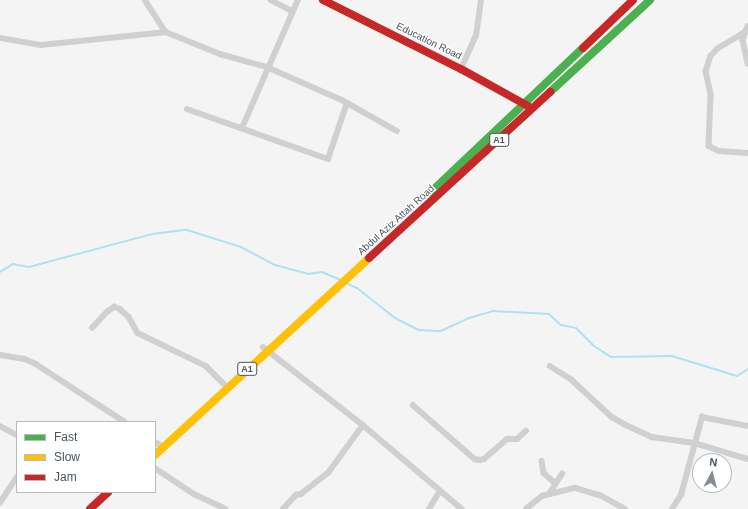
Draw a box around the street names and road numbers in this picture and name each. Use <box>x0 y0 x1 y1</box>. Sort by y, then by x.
street label: Education Road <box>394 20 464 62</box>
road number: A1 <box>489 133 509 147</box>
street label: Abdul Aziz Attah Road <box>355 182 437 258</box>
road number: A1 <box>237 362 257 376</box>

